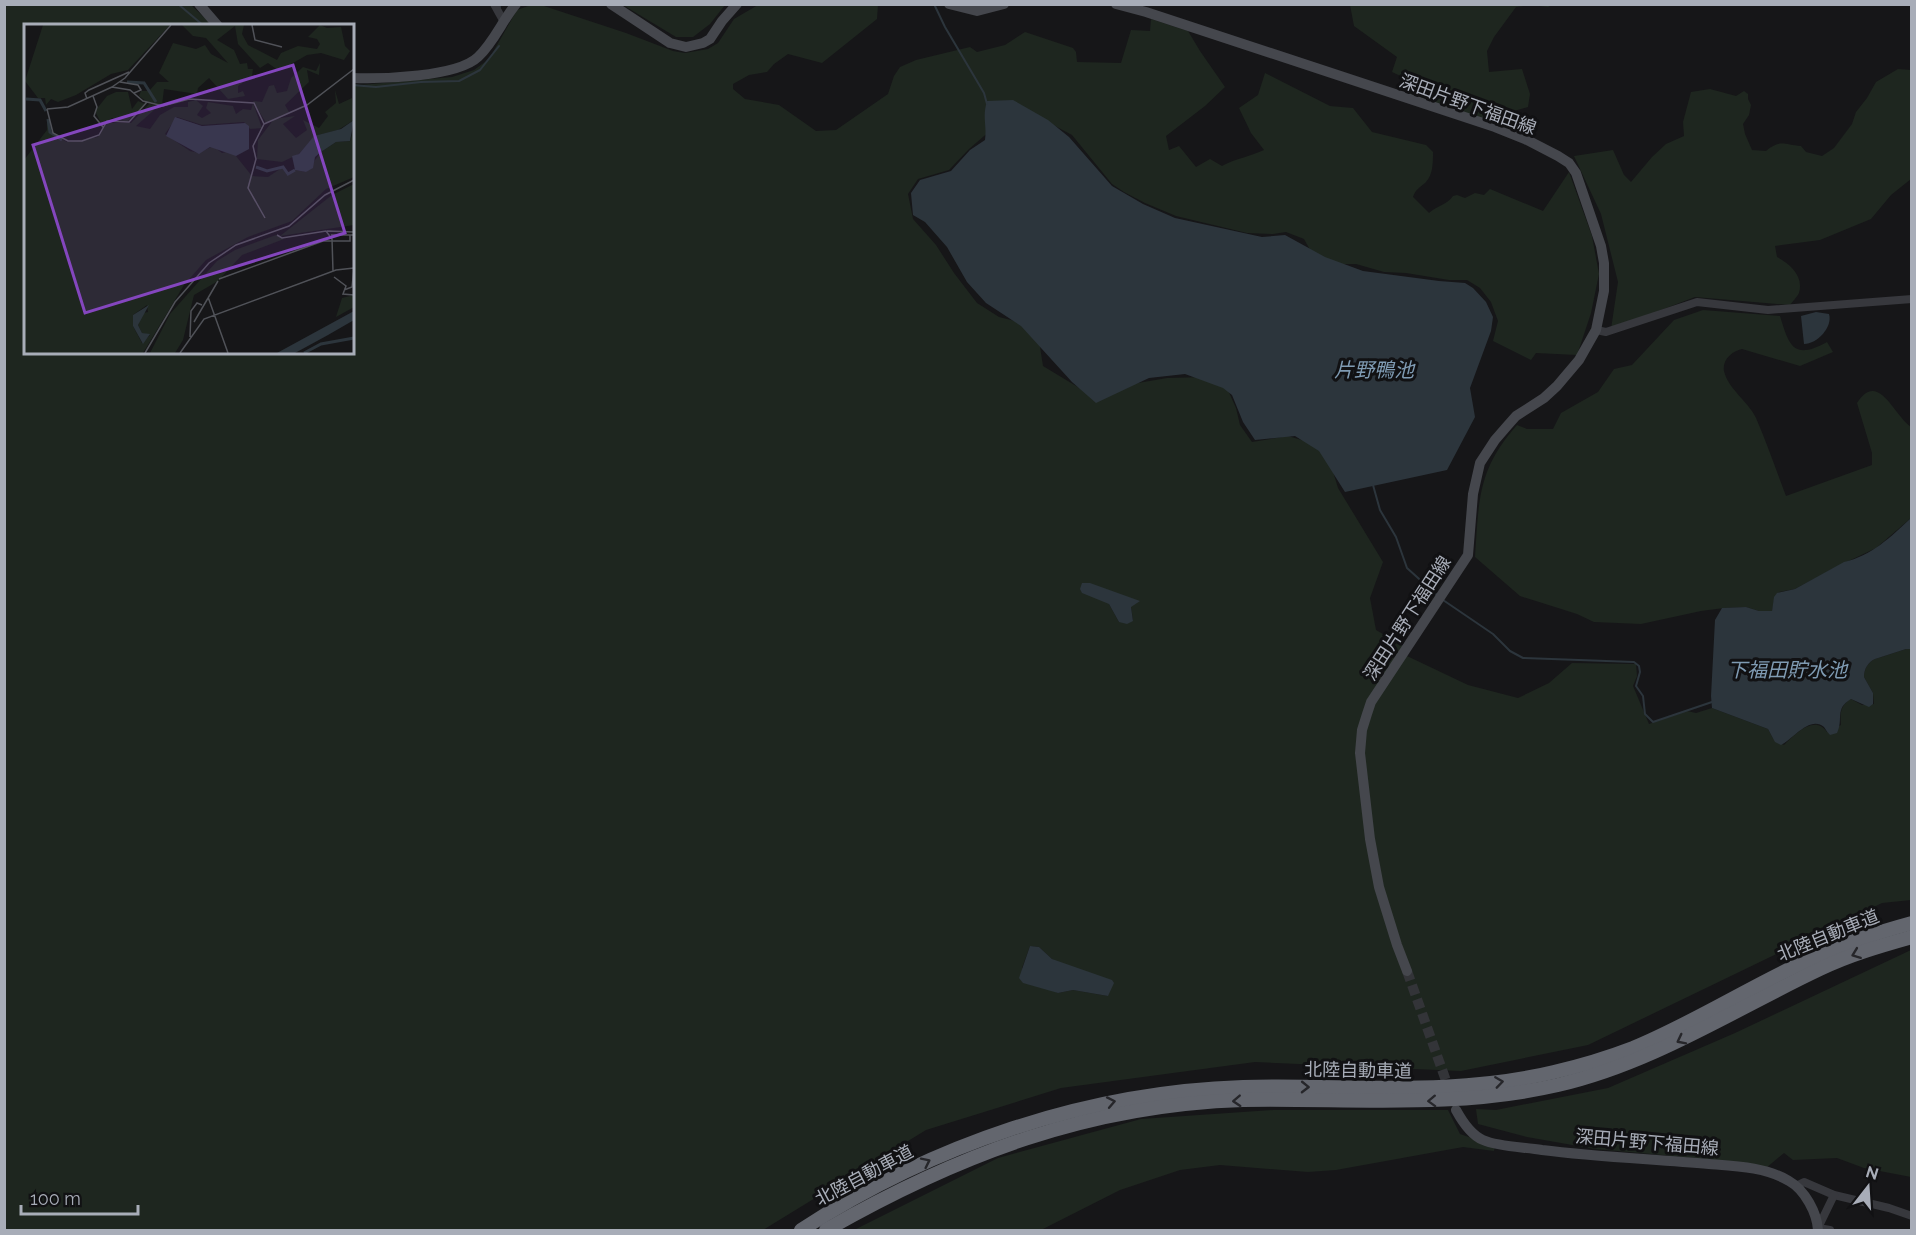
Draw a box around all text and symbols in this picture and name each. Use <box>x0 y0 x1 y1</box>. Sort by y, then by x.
inset map <box>24 24 354 354</box>
street label: 深田片野下福田線 <box>1397 70 1539 138</box>
water label: 片野鴨池 <box>1334 358 1416 382</box>
street label: 深田片野下福田線 <box>1359 552 1455 684</box>
water label: 下福田貯水池 <box>1727 658 1849 682</box>
street label: 北陸自動車道 <box>1774 905 1882 965</box>
one-way arrow <box>1851 947 1862 959</box>
one-way arrow <box>1676 1033 1687 1045</box>
street label: 北陸自動車道 <box>1304 1059 1412 1081</box>
one-way arrow <box>1495 1077 1504 1089</box>
one-way arrow <box>1300 1081 1309 1093</box>
one-way arrow <box>1233 1094 1242 1107</box>
one-way arrow <box>1428 1095 1437 1107</box>
one-way arrow <box>1105 1096 1115 1109</box>
street label: 深田片野下福田線 <box>1574 1125 1720 1159</box>
street label: 北陸自動車道 <box>811 1140 917 1210</box>
north arrow <box>1838 1157 1898 1217</box>
one-way arrow <box>919 1158 930 1170</box>
text: N <box>1864 1162 1881 1184</box>
scale bar <box>21 1178 138 1216</box>
text: 100 m <box>30 1188 81 1209</box>

